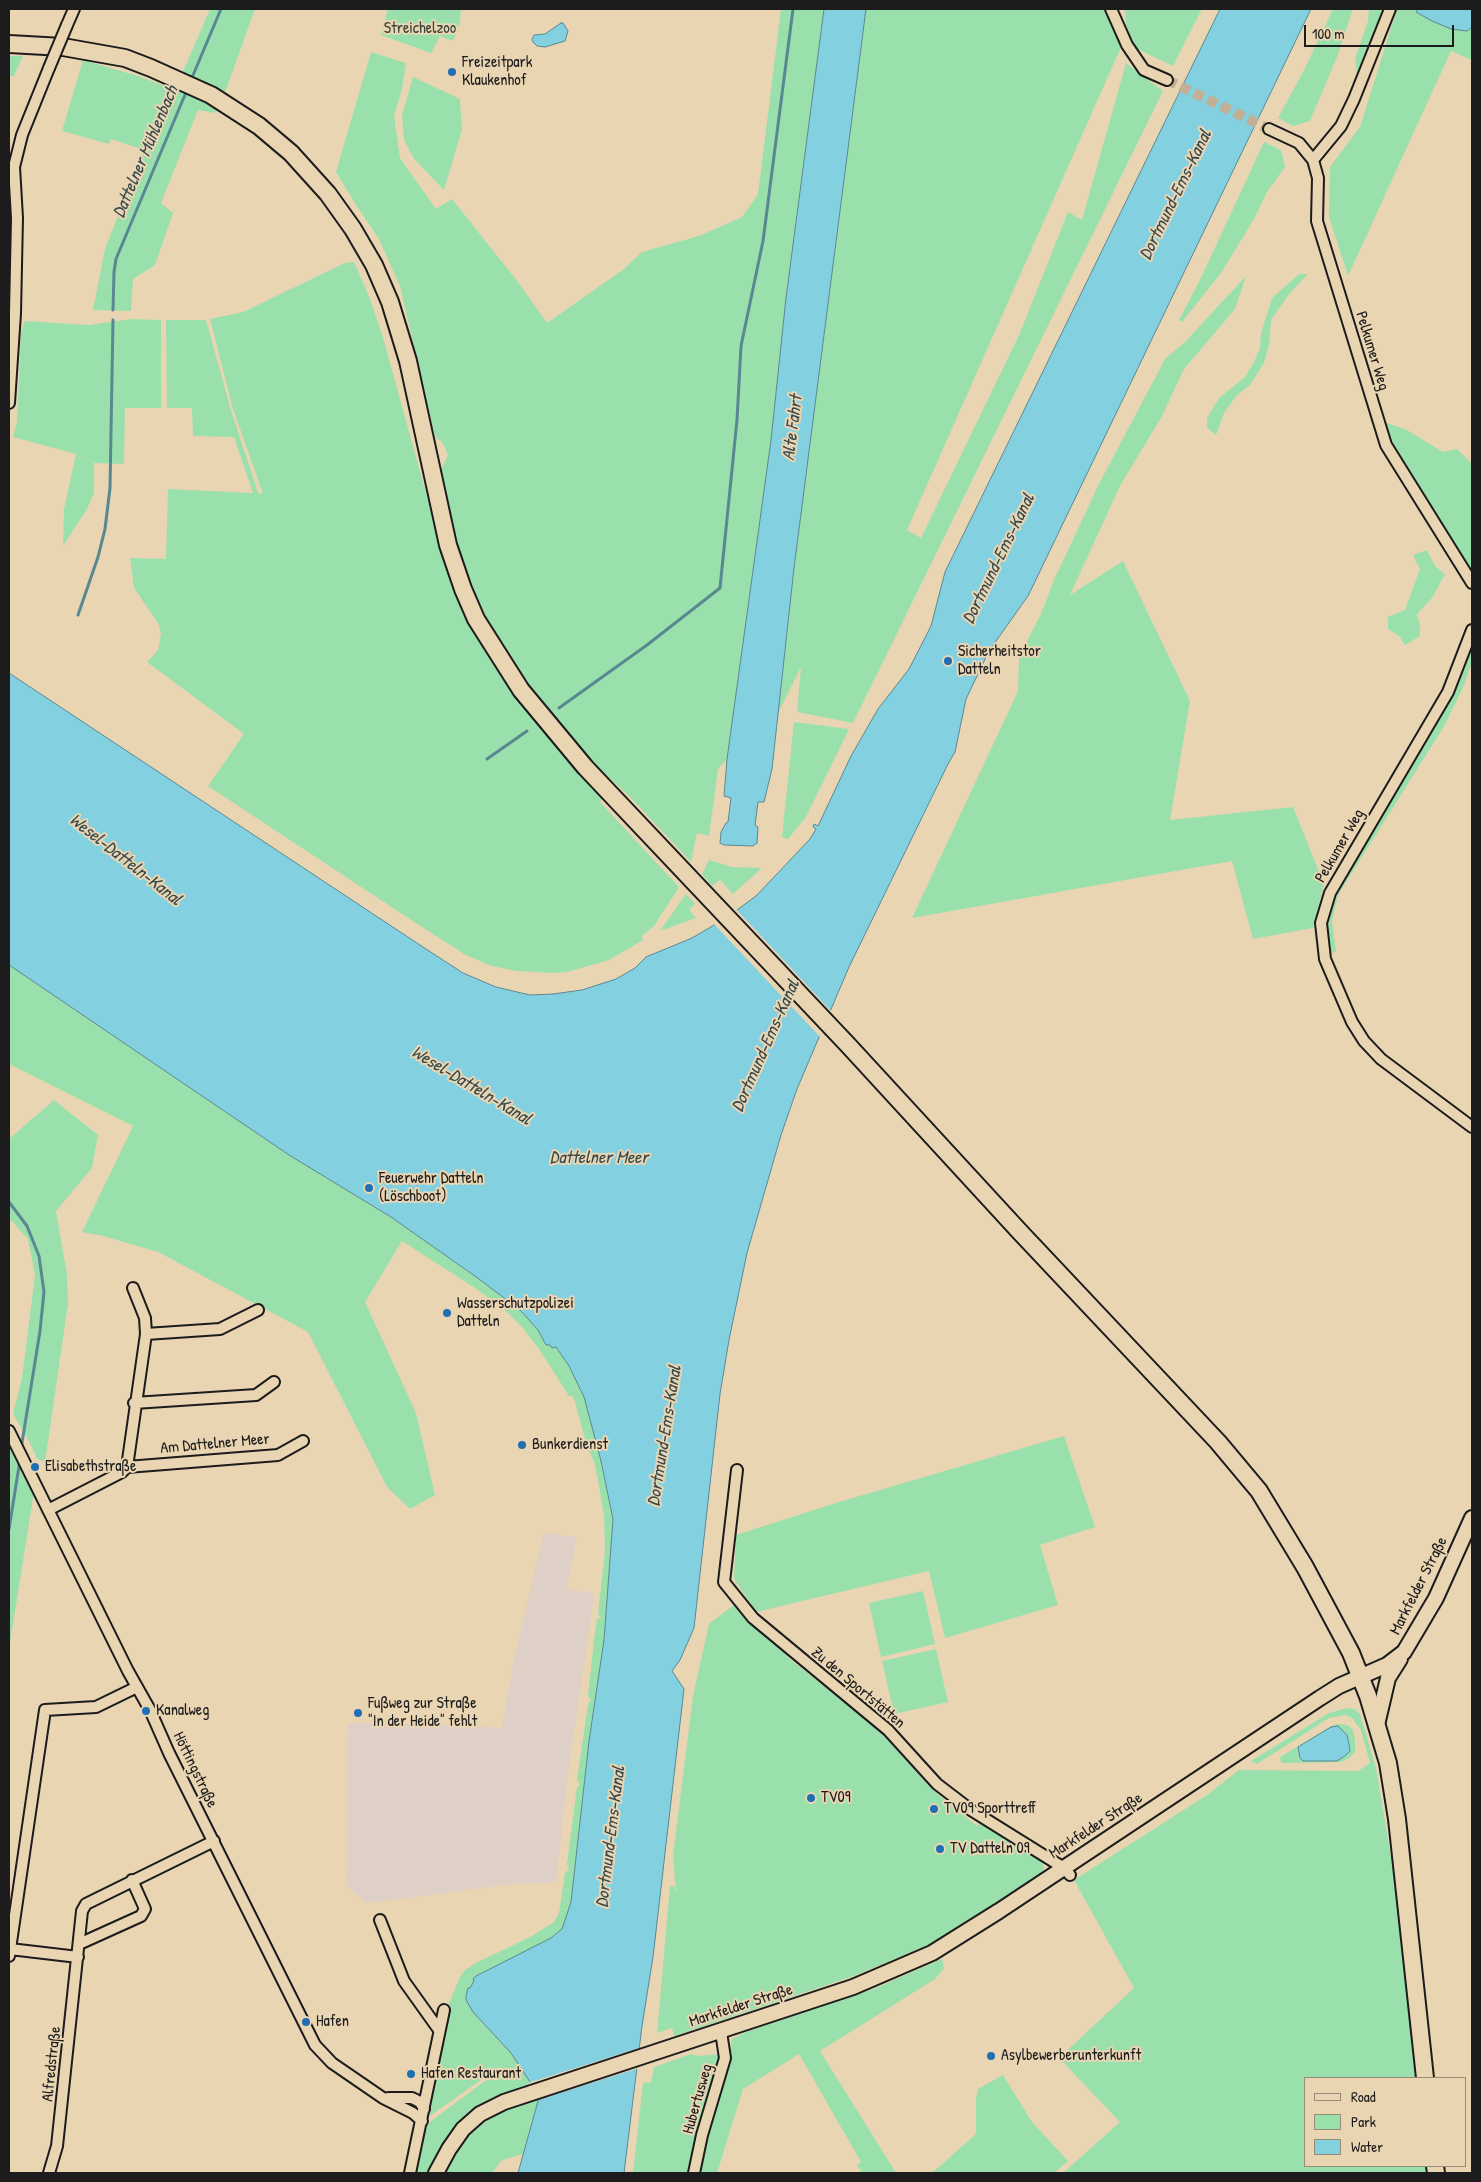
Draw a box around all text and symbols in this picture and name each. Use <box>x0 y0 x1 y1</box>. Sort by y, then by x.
scale bar <box>1306 15 1456 47</box>
park label: Streichelzoo <box>384 19 456 39</box>
text: 100 m <box>1312 23 1345 44</box>
place label: Freizeitpark Klaukenhof <box>462 53 532 91</box>
marker: Freizeitpark Klaukenhof <box>446 66 458 78</box>
water label: Dattelner Mühlenbach <box>109 83 183 221</box>
water label: Dortmund-Ems-Kanal <box>1135 127 1217 263</box>
street label: Pelkumer Weg <box>1351 309 1393 393</box>
water label: Alte Fahrt <box>778 394 808 462</box>
water label: Dortmund-Ems-Kanal <box>958 491 1040 627</box>
place label: Sicherheitstor Datteln <box>958 642 1041 680</box>
marker: Sicherheitstor Datteln <box>942 655 954 667</box>
street label: Pelkumer Weg <box>1311 806 1369 886</box>
water label: Wesel-Datteln-Kanal <box>65 810 185 910</box>
water label: Dortmund-Ems-Kanal <box>727 977 805 1115</box>
water label: Wesel-Datteln-Kanal <box>407 1042 535 1130</box>
water label: Dattelner Meer <box>550 1147 648 1169</box>
place label: Feuerwehr Datteln (Löschboot) <box>379 1169 483 1207</box>
marker: Feuerwehr Datteln (Löschboot) <box>363 1182 375 1194</box>
place label: Wasserschutzpolizei Datteln <box>457 1294 574 1332</box>
marker: Wasserschutzpolizei Datteln <box>441 1307 453 1319</box>
water label: Dortmund-Ems-Kanal <box>643 1364 687 1508</box>
street label: Am Dattelner Meer <box>160 1430 270 1458</box>
place label: Bunkerdienst <box>532 1435 608 1455</box>
marker: Bunkerdienst <box>516 1439 528 1451</box>
place label: Elisabethstraße <box>45 1457 136 1477</box>
marker: Elisabethstraße <box>29 1461 41 1473</box>
street label: Markfelder Straße <box>1386 1534 1452 1638</box>
street label: Zu den Sportstätten <box>807 1643 909 1733</box>
place label: Fußweg zur Straße "In der Heide" fehlt <box>368 1694 477 1732</box>
place label: Kanalweg <box>156 1701 209 1721</box>
marker: Kanalweg <box>140 1705 152 1717</box>
marker: Fußweg zur Straße "In der Heide" fehlt <box>352 1707 364 1719</box>
street label: Höttingstraße <box>168 1729 222 1811</box>
water label: Dortmund-Ems-Kanal <box>592 1765 630 1909</box>
place label: TV09 <box>821 1788 851 1808</box>
street label: Markfelder Straße <box>1046 1789 1146 1863</box>
marker: TV09 <box>805 1792 817 1804</box>
place label: TV09 Sporttreff <box>944 1799 1036 1819</box>
marker: TV09 Sporttreff <box>928 1803 940 1815</box>
place label: TV Datteln 09 <box>950 1839 1030 1859</box>
marker: TV Datteln 09 <box>934 1843 946 1855</box>
street label: Markfelder Straße <box>687 1980 795 2032</box>
place label: Hafen <box>316 2012 349 2032</box>
marker: Hafen <box>300 2016 312 2028</box>
street label: Alfredstraße <box>39 2025 65 2103</box>
place label: Asylbewerberunterkunft <box>1001 2046 1141 2066</box>
marker: Asylbewerberunterkunft <box>985 2050 997 2062</box>
street label: Hubertusweg <box>679 2062 717 2136</box>
place label: Hafen Restaurant <box>421 2064 521 2084</box>
marker: Hafen Restaurant <box>405 2068 417 2080</box>
legend <box>1304 2077 1466 2167</box>
text: Road <box>1351 2086 1376 2107</box>
text: Park <box>1351 2111 1376 2132</box>
text: Water <box>1351 2136 1383 2157</box>

